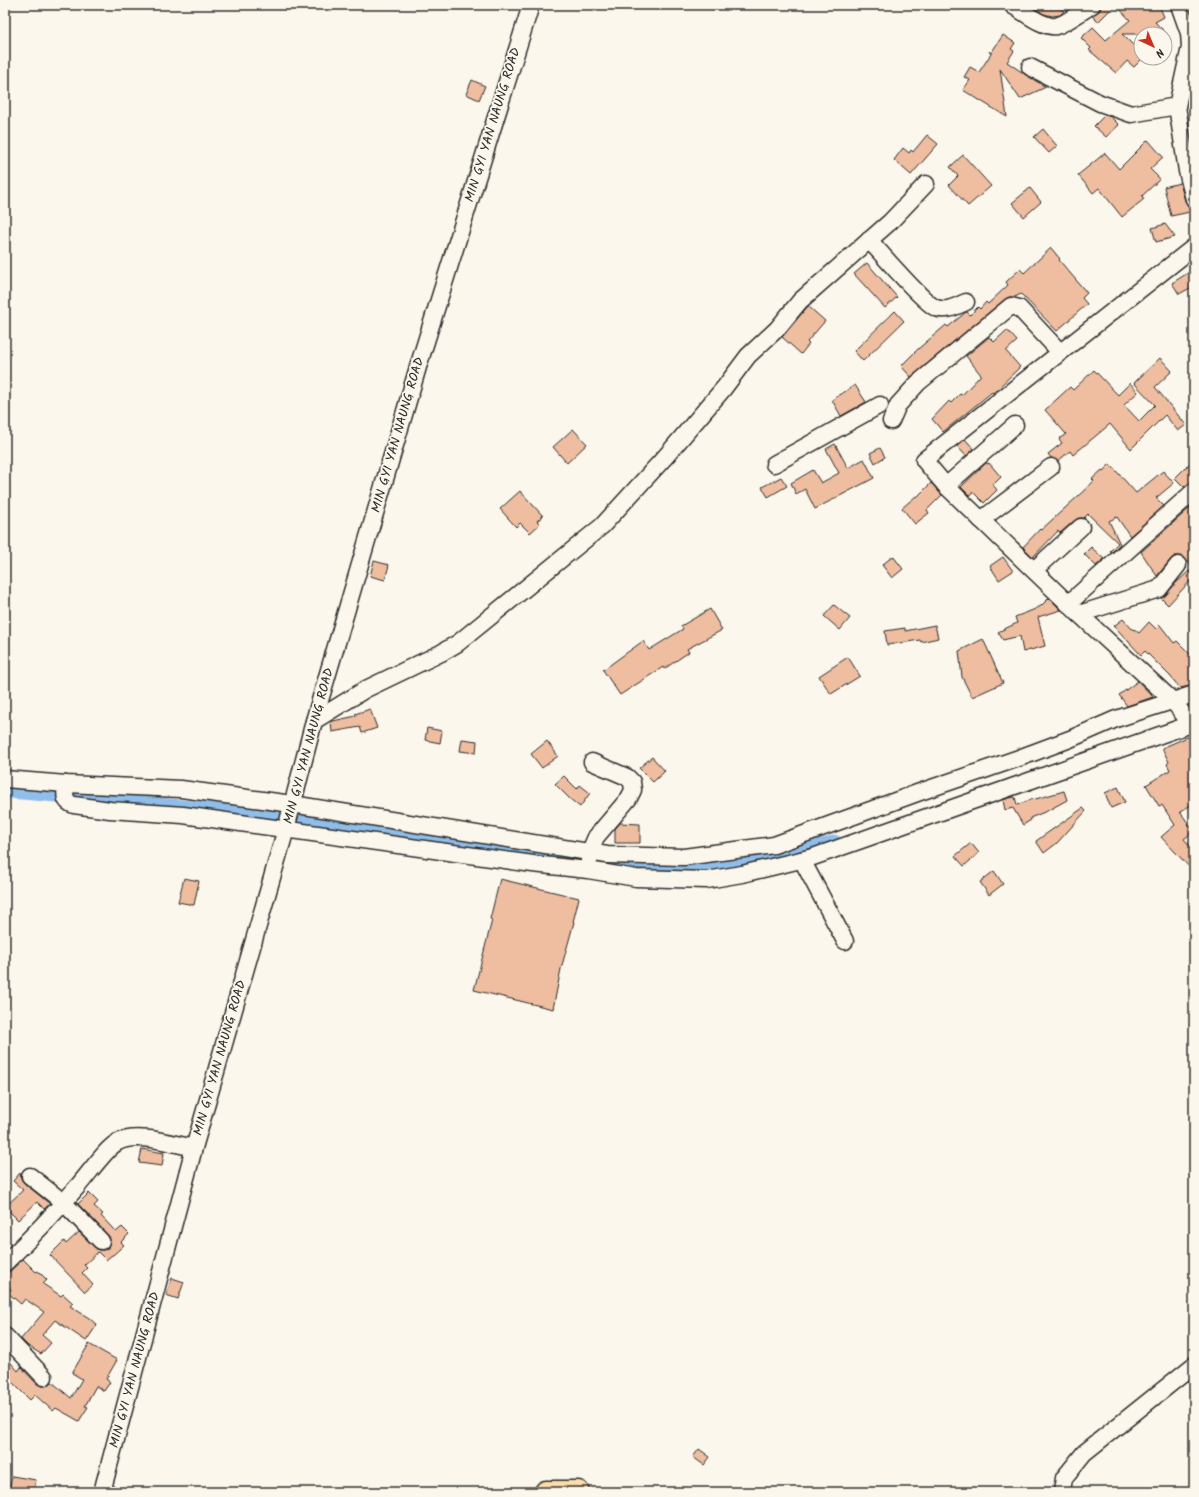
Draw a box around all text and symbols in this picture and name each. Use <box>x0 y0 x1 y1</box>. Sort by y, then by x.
north arrow <box>1133 26 1173 66</box>
text: N <box>1150 44 1168 61</box>
street label: MIN GYI YAN NAUNG ROAD <box>459 45 527 205</box>
street label: MIN GYI YAN NAUNG ROAD <box>366 355 430 515</box>
street label: MIN GYI YAN NAUNG ROAD <box>278 666 340 826</box>
street label: MIN GYI YAN NAUNG ROAD <box>188 978 252 1138</box>
street label: MIN GYI YAN NAUNG ROAD <box>104 1290 166 1450</box>

